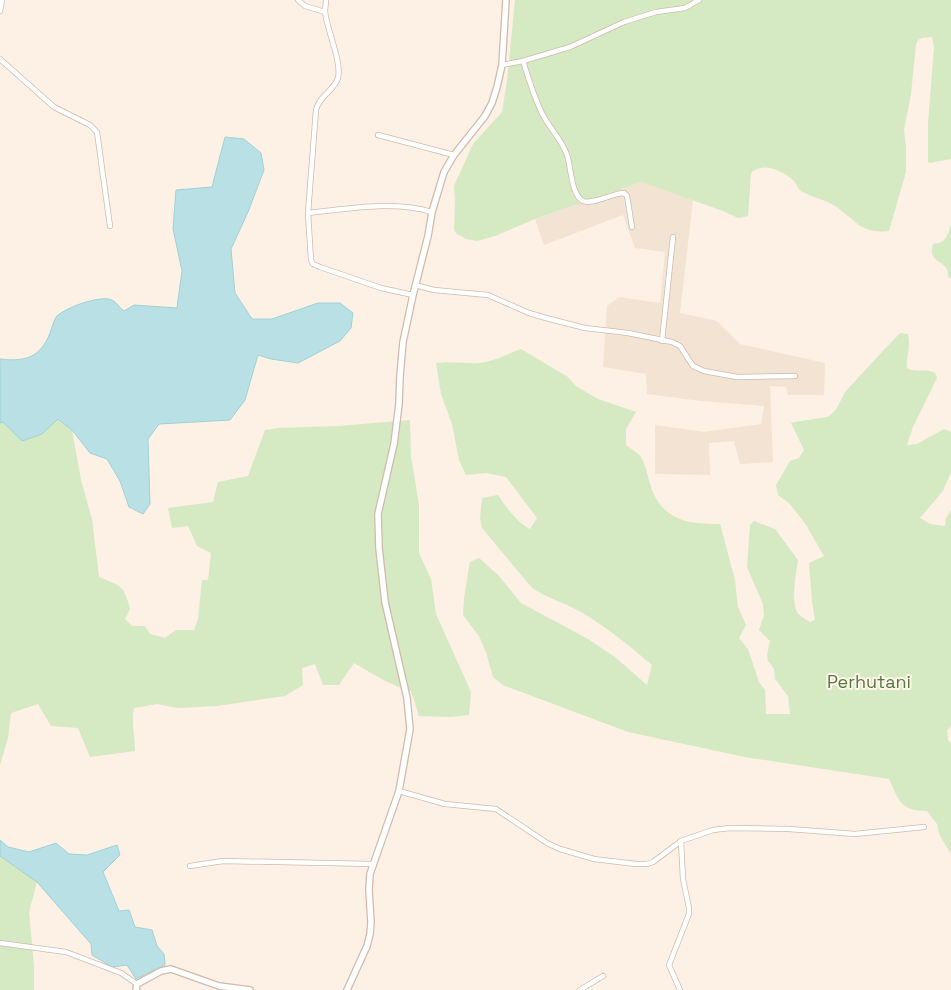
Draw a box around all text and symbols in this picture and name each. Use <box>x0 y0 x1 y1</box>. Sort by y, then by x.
park label: Perhutani <box>827 670 911 693</box>

